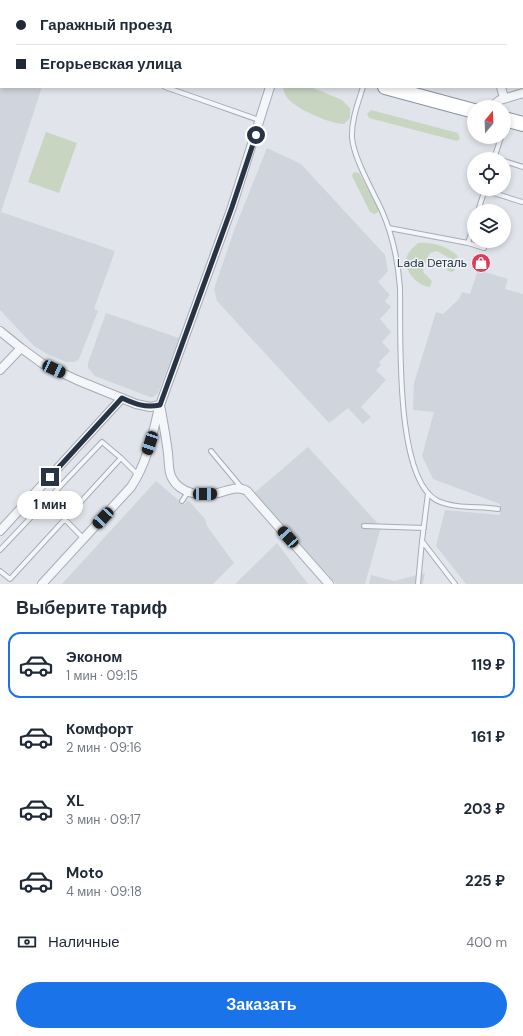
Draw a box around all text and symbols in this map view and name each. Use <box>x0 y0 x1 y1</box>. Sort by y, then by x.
text: Гаражный проезд <box>40 15 172 35</box>
text: Егорьевская улица <box>40 54 182 74</box>
north arrow <box>467 100 511 144</box>
map controls <box>467 100 511 248</box>
route start <box>247 126 265 144</box>
button: locate <box>467 152 511 196</box>
button: layers <box>467 204 511 248</box>
shop icon: Lada Dеталь <box>470 252 492 274</box>
place label: Lada Dеталь <box>397 255 467 271</box>
car <box>41 358 67 380</box>
car <box>141 430 159 456</box>
route end <box>41 468 59 486</box>
car <box>193 488 217 500</box>
callout: 1 мин <box>17 491 83 519</box>
text: 1 мин <box>33 496 67 513</box>
car <box>90 505 116 531</box>
car <box>276 524 300 550</box>
text: Выберите тариф <box>16 596 167 620</box>
icon: car <box>18 647 54 683</box>
text: Эконом <box>66 647 122 667</box>
text: 119 ₽ <box>471 655 505 675</box>
text: 1 мин · 09:15 <box>66 667 138 684</box>
icon: car <box>18 719 54 755</box>
text: Комфорт <box>66 719 133 739</box>
text: 161 ₽ <box>471 727 505 747</box>
text: 2 мин · 09:16 <box>66 739 142 756</box>
icon: car <box>18 791 54 827</box>
text: XL <box>66 791 84 811</box>
text: 203 ₽ <box>463 799 505 819</box>
text: 3 мин · 09:17 <box>66 811 141 828</box>
icon: car <box>18 863 54 899</box>
text: Moto <box>66 863 104 883</box>
text: 225 ₽ <box>465 871 505 891</box>
text: 4 мин · 09:18 <box>66 883 142 900</box>
icon: cash <box>16 931 38 953</box>
text: Наличные <box>48 932 120 952</box>
text: 400 m <box>466 934 507 951</box>
button: Заказать <box>16 982 507 1028</box>

